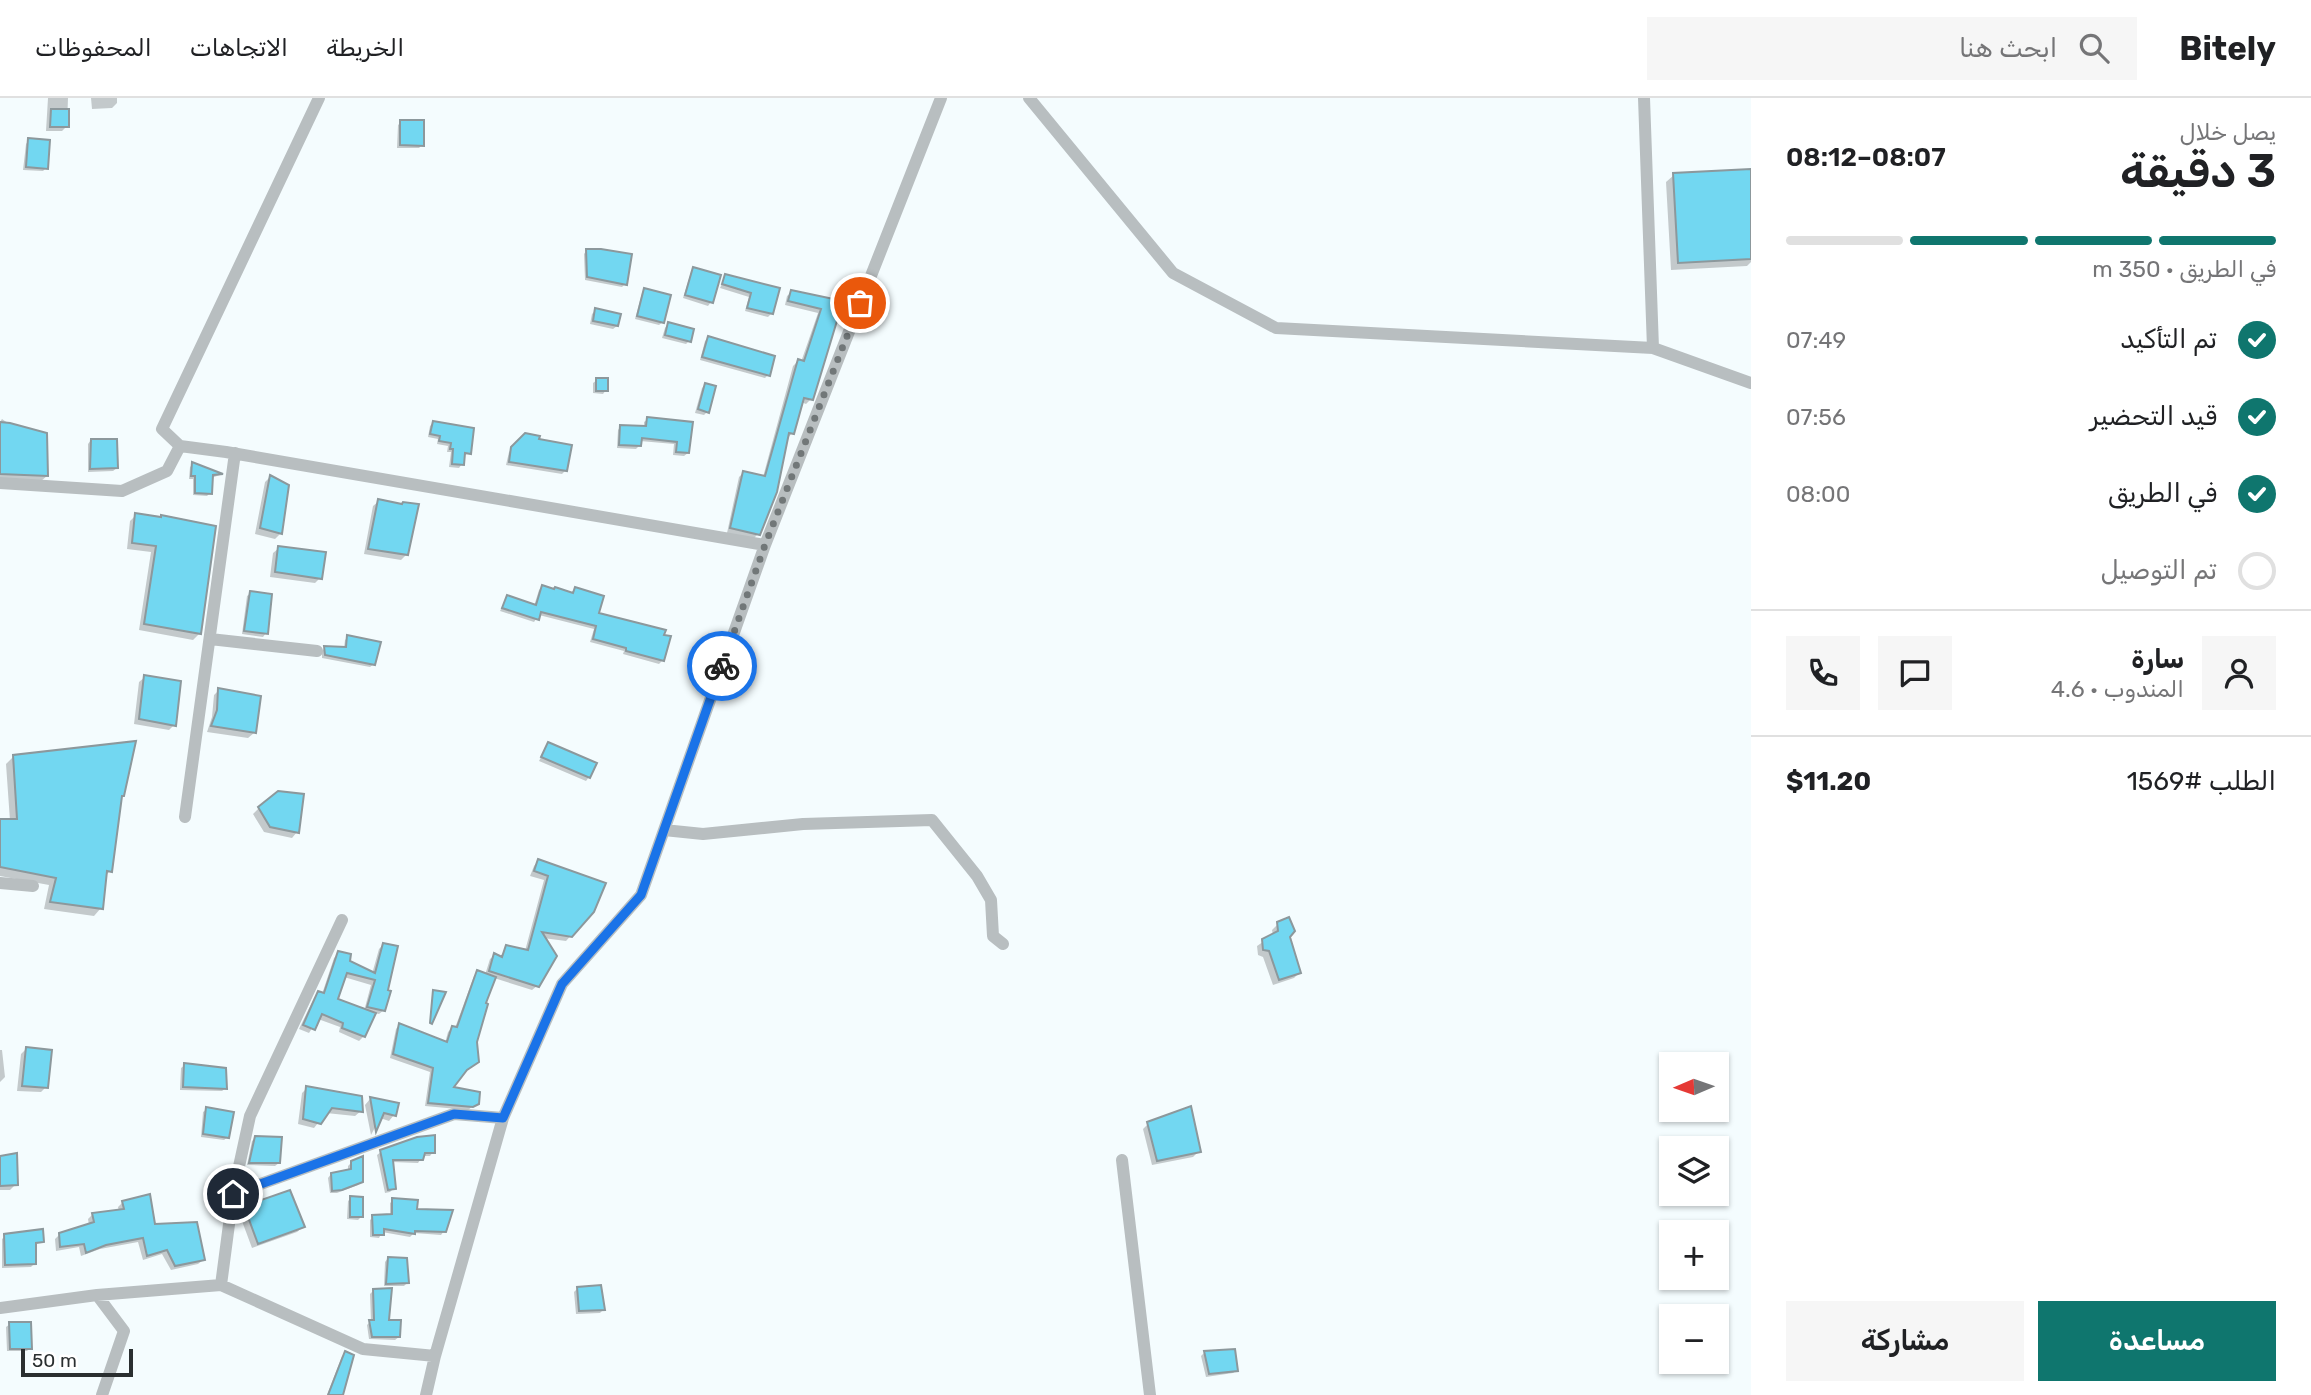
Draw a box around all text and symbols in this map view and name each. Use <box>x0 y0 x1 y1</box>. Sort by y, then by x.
search box <box>1647 17 2137 80</box>
icon: search <box>2075 29 2113 67</box>
text: Bitely <box>2179 29 2276 68</box>
text: ابحث هنا <box>1959 33 2057 64</box>
text: المحفوظات <box>35 34 152 62</box>
text: الاتجاهات <box>190 34 288 62</box>
text: الخريطة <box>326 34 404 62</box>
text: يصل خلال <box>2180 118 2276 146</box>
text: 08:07–08:12 <box>1786 142 1946 173</box>
text: 3 دقيقة <box>2120 144 2276 199</box>
text: في الطريق · 350 m <box>2092 255 2276 283</box>
pin <box>830 273 890 333</box>
icon: bag <box>841 284 879 322</box>
icon: check <box>2238 321 2276 359</box>
text: تم التأكيد <box>2120 324 2217 355</box>
text: 07:49 <box>1786 326 1846 354</box>
icon: check <box>2238 398 2276 436</box>
text: قيد التحضير <box>2090 401 2217 432</box>
text: 07:56 <box>1786 403 1846 431</box>
icon: check <box>2238 475 2276 513</box>
text: في الطريق <box>2108 478 2217 509</box>
text: 08:00 <box>1786 480 1850 508</box>
text: تم التوصيل <box>2100 555 2217 586</box>
courier <box>687 631 757 701</box>
button: phone <box>1786 636 1860 710</box>
button: chat <box>1878 636 1952 710</box>
button: person <box>2202 636 2276 710</box>
text: سارة <box>2131 644 2184 675</box>
icon: bike <box>703 647 741 685</box>
text: المندوب · 4.6 <box>2051 675 2184 703</box>
text: $11.20 <box>1786 766 1871 797</box>
text: الطلب #1569 <box>2127 766 2276 797</box>
north arrow <box>1659 1052 1729 1122</box>
map controls <box>1659 1052 1729 1374</box>
button: layers <box>1659 1136 1729 1206</box>
pin <box>203 1164 263 1224</box>
icon: home <box>214 1175 252 1213</box>
button: + <box>1659 1220 1729 1290</box>
button: مشاركة <box>1786 1301 2024 1381</box>
button: مساعدة <box>2038 1301 2276 1381</box>
button: − <box>1659 1304 1729 1374</box>
scale bar <box>21 1346 133 1378</box>
text: 50 m <box>32 1349 77 1372</box>

